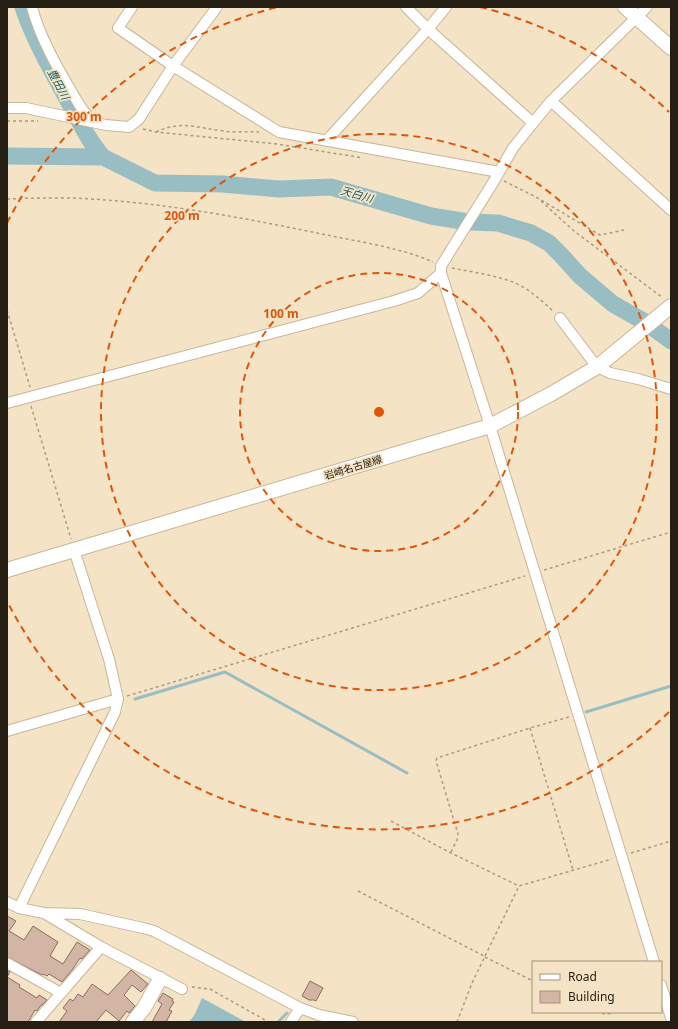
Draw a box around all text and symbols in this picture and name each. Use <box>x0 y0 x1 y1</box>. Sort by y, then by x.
water label: 豊田川 <box>45 66 74 103</box>
text: 300 m <box>66 108 102 125</box>
water label: 天白川 <box>339 182 376 206</box>
text: 200 m <box>164 207 200 224</box>
text: 100 m <box>263 305 299 322</box>
centre of rings <box>372 405 386 419</box>
street label: 岩崎名古屋線 <box>322 452 384 482</box>
legend <box>532 961 662 1013</box>
text: Road <box>568 968 597 985</box>
text: Building <box>568 988 615 1005</box>

